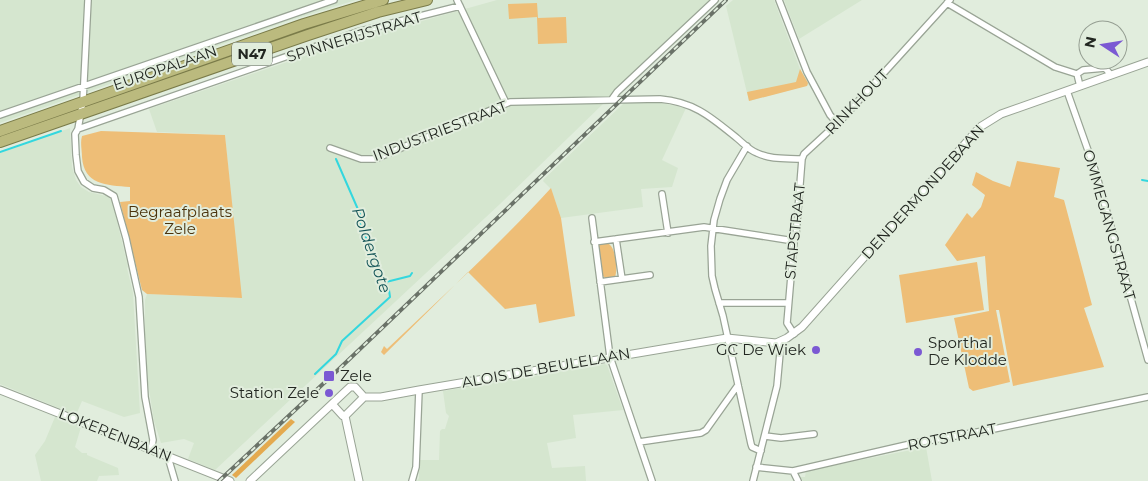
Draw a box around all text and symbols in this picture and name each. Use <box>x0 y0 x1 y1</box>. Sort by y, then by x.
street label: SPINNERIJSTRAAT <box>284 7 424 66</box>
north arrow <box>1078 20 1128 70</box>
text: N <box>1080 35 1100 50</box>
street label: EUROPALAAN <box>110 41 219 94</box>
road number: N47 <box>232 42 272 66</box>
street label: RINKHOUT <box>821 65 893 138</box>
street label: INDUSTRIESTRAAT <box>370 96 510 165</box>
street label: DENDERMONDEBAAN <box>857 120 988 263</box>
street label: OMMEGANGSTRAAT <box>1079 147 1140 303</box>
street label: STAPSTRAAT <box>780 181 809 280</box>
park label: Begraafplaats Zele <box>128 202 232 238</box>
water label: Poldergote <box>348 205 395 295</box>
place label: Sporthal De Klodde <box>928 333 1007 369</box>
place label: GC De Wiek <box>716 340 806 359</box>
street label: ALOIS DE BEULELAAN <box>460 343 632 392</box>
marker: GC De Wiek <box>810 344 822 356</box>
marker: Sporthal De Klodde <box>912 346 924 358</box>
place label: Zele <box>340 366 372 385</box>
marker: Zele <box>322 369 336 383</box>
place label: Station Zele <box>230 383 319 402</box>
marker: Station Zele <box>323 387 335 399</box>
street label: LOKERENBAAN <box>56 403 174 466</box>
street label: ROTSTRAAT <box>906 419 998 454</box>

